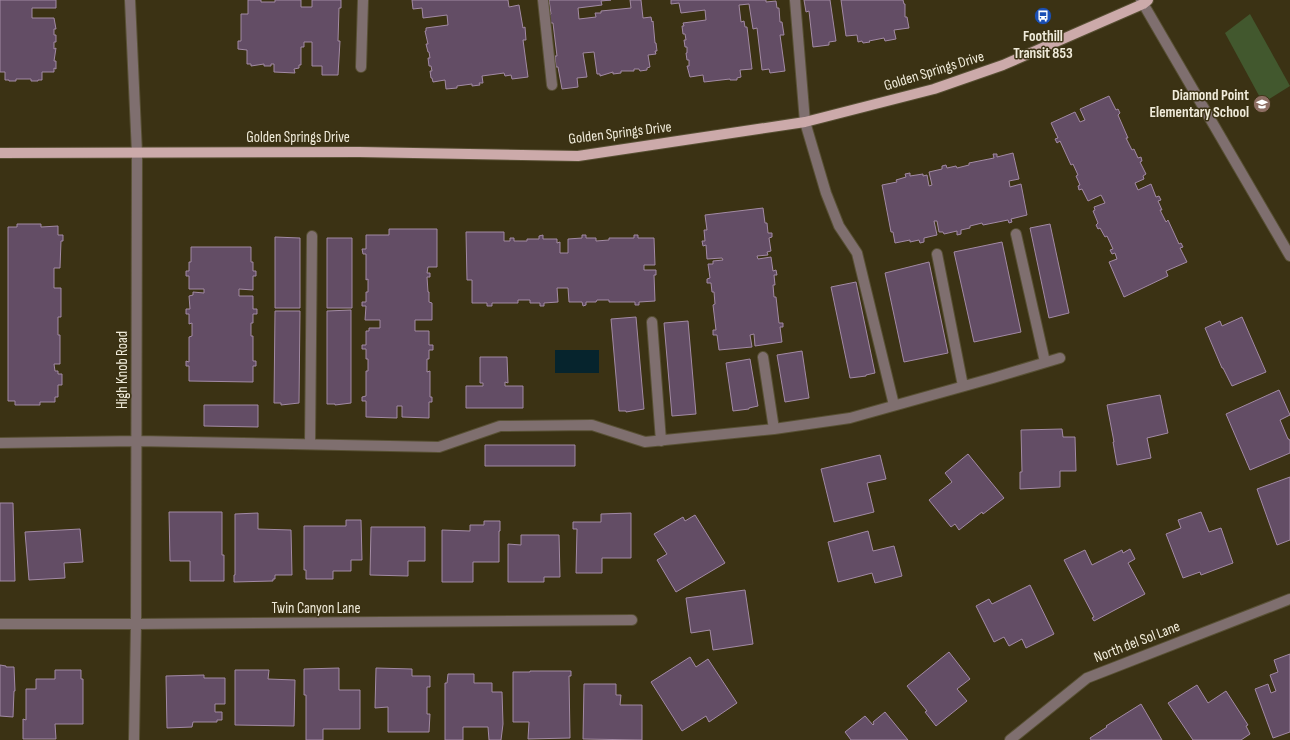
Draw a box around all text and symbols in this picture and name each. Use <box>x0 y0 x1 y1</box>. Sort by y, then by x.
bus stop icon: Foothill Transit 853 <box>1033 6 1053 26</box>
place label: Foothill Transit 853 <box>1013 27 1073 63</box>
street label: Golden Springs Drive <box>882 47 986 95</box>
place label: Diamond Point Elementary School <box>1150 86 1249 122</box>
school or university icon: Diamond Point Elementary School <box>1252 94 1272 114</box>
street label: Golden Springs Drive <box>567 117 673 149</box>
street label: Golden Springs Drive <box>246 128 350 147</box>
street label: High Knob Road <box>113 331 132 409</box>
street label: Twin Canyon Lane <box>271 599 361 618</box>
street label: North del Sol Lane <box>1091 617 1183 667</box>

